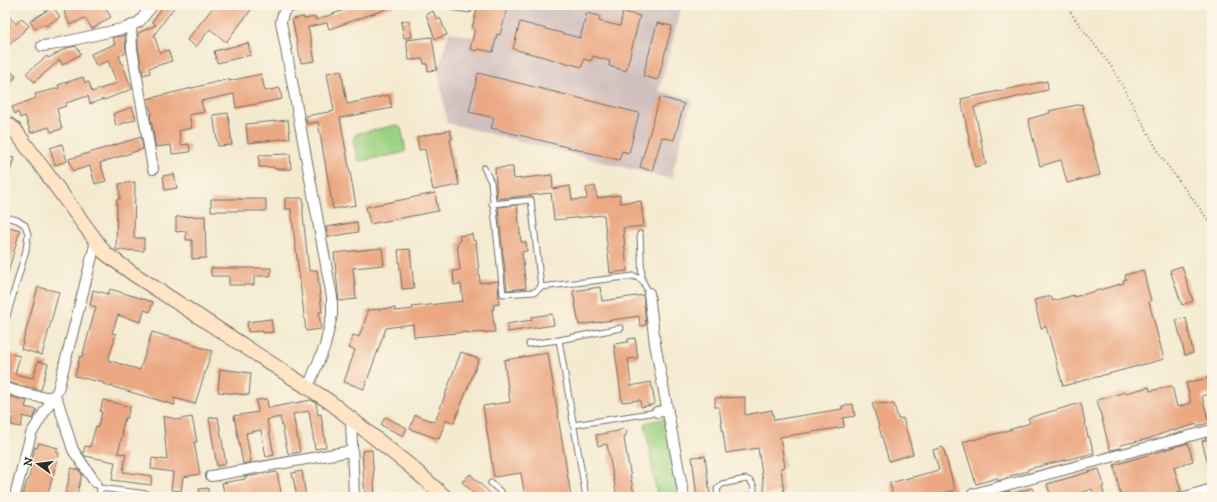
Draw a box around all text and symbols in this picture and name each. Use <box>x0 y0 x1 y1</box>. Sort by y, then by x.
north arrow <box>18 444 58 484</box>
text: N <box>21 456 37 468</box>

